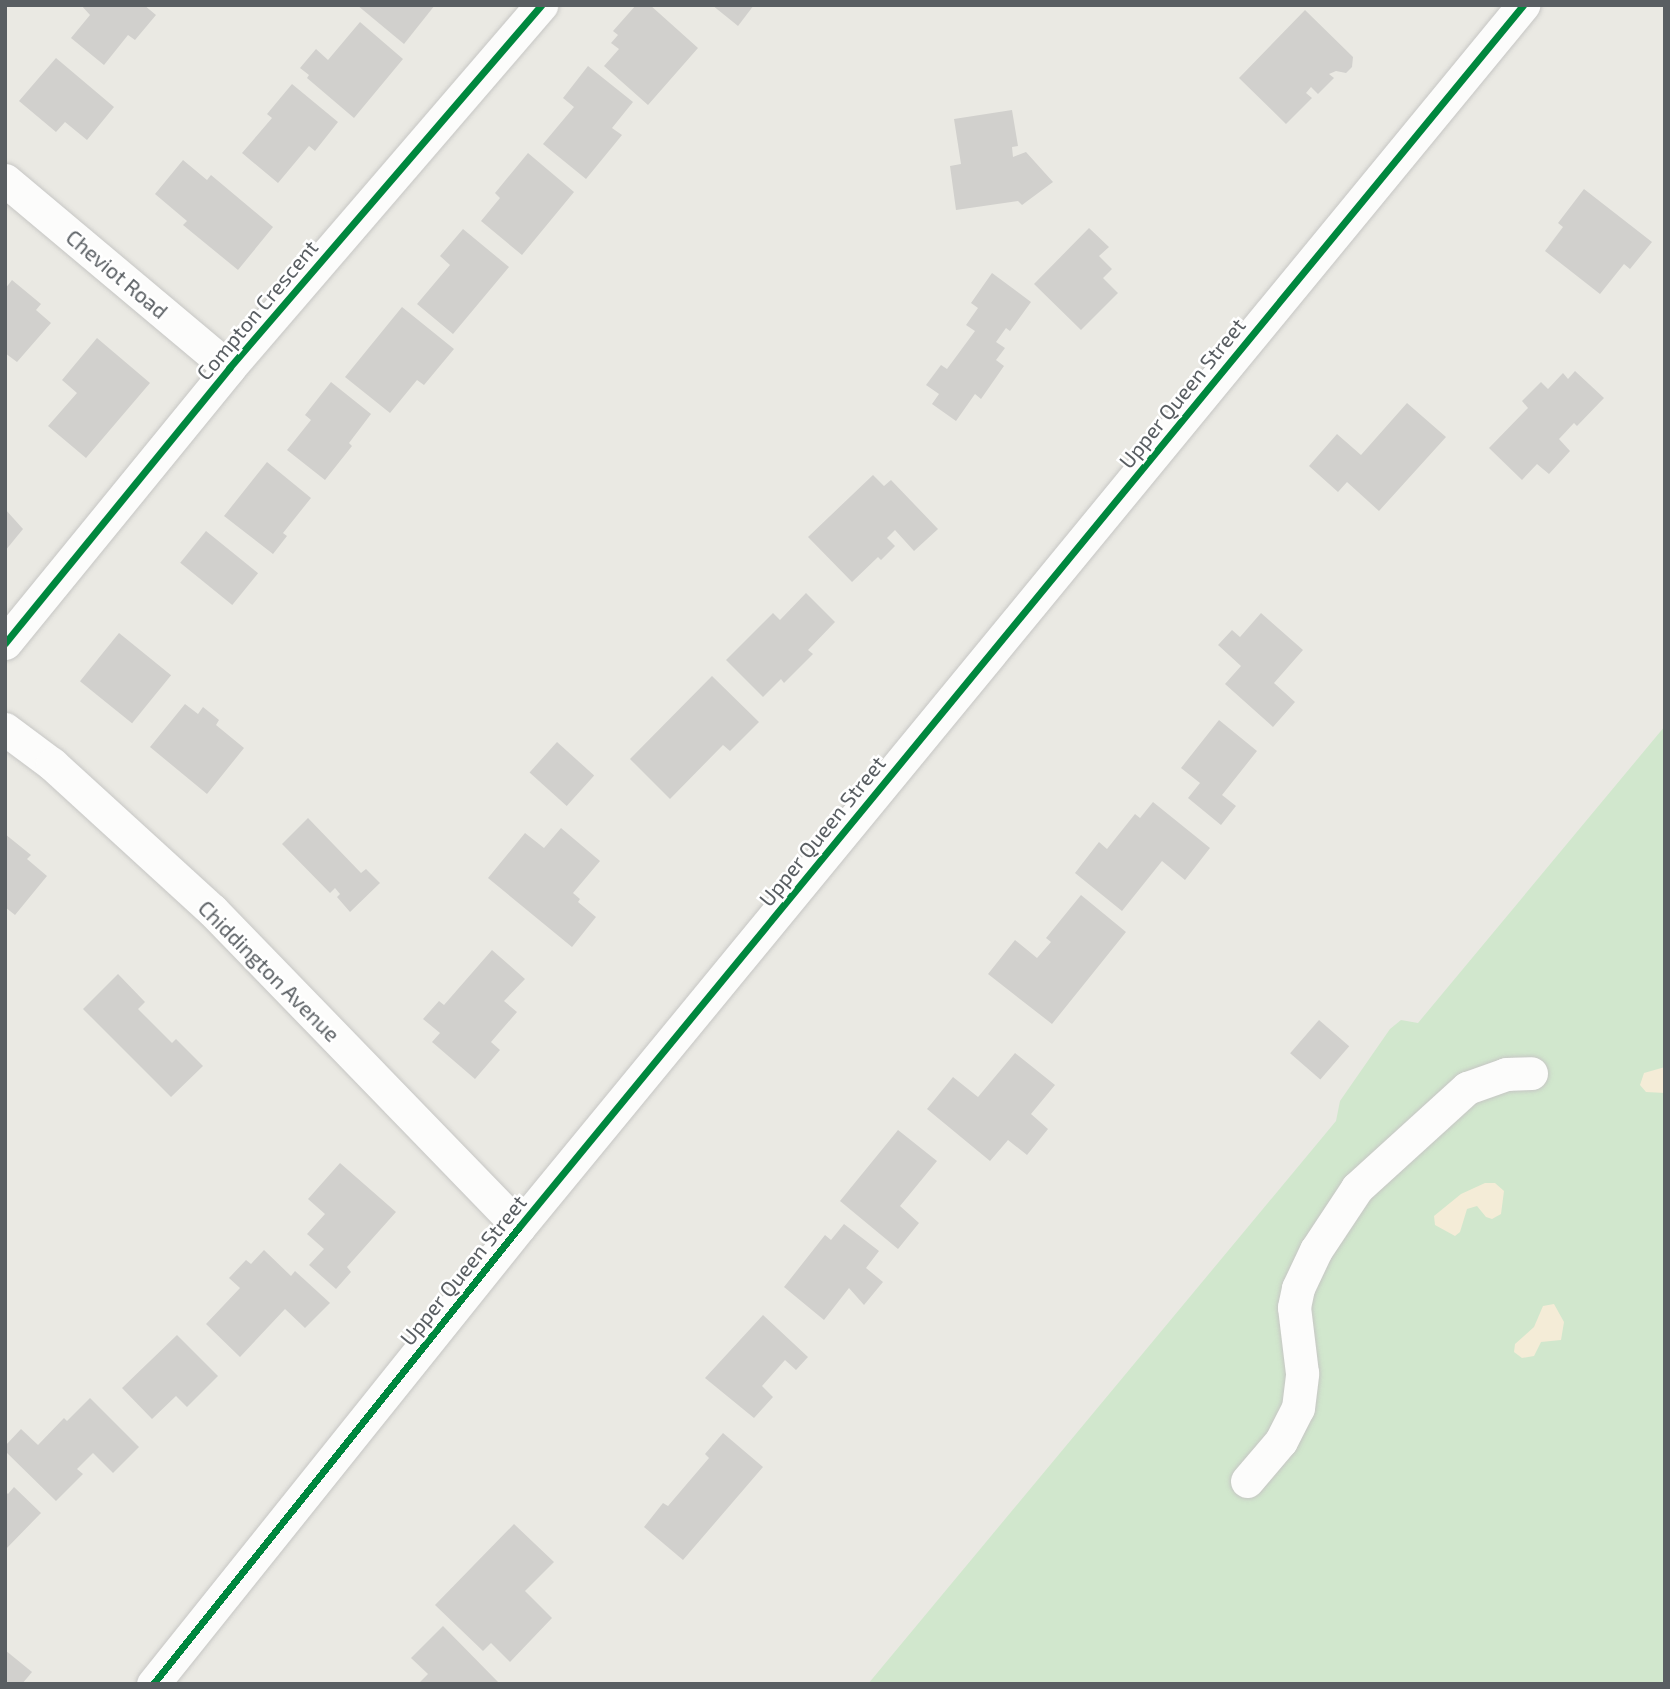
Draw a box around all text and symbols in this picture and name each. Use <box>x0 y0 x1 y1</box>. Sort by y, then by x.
street label: Cheviot Road <box>61 224 173 324</box>
street label: Compton Crescent <box>191 235 323 385</box>
street label: Upper Queen Street <box>1114 313 1250 473</box>
street label: Upper Queen Street <box>754 751 890 911</box>
street label: Chiddington Avenue <box>193 895 345 1047</box>
street label: Upper Queen Street <box>395 1190 531 1350</box>

